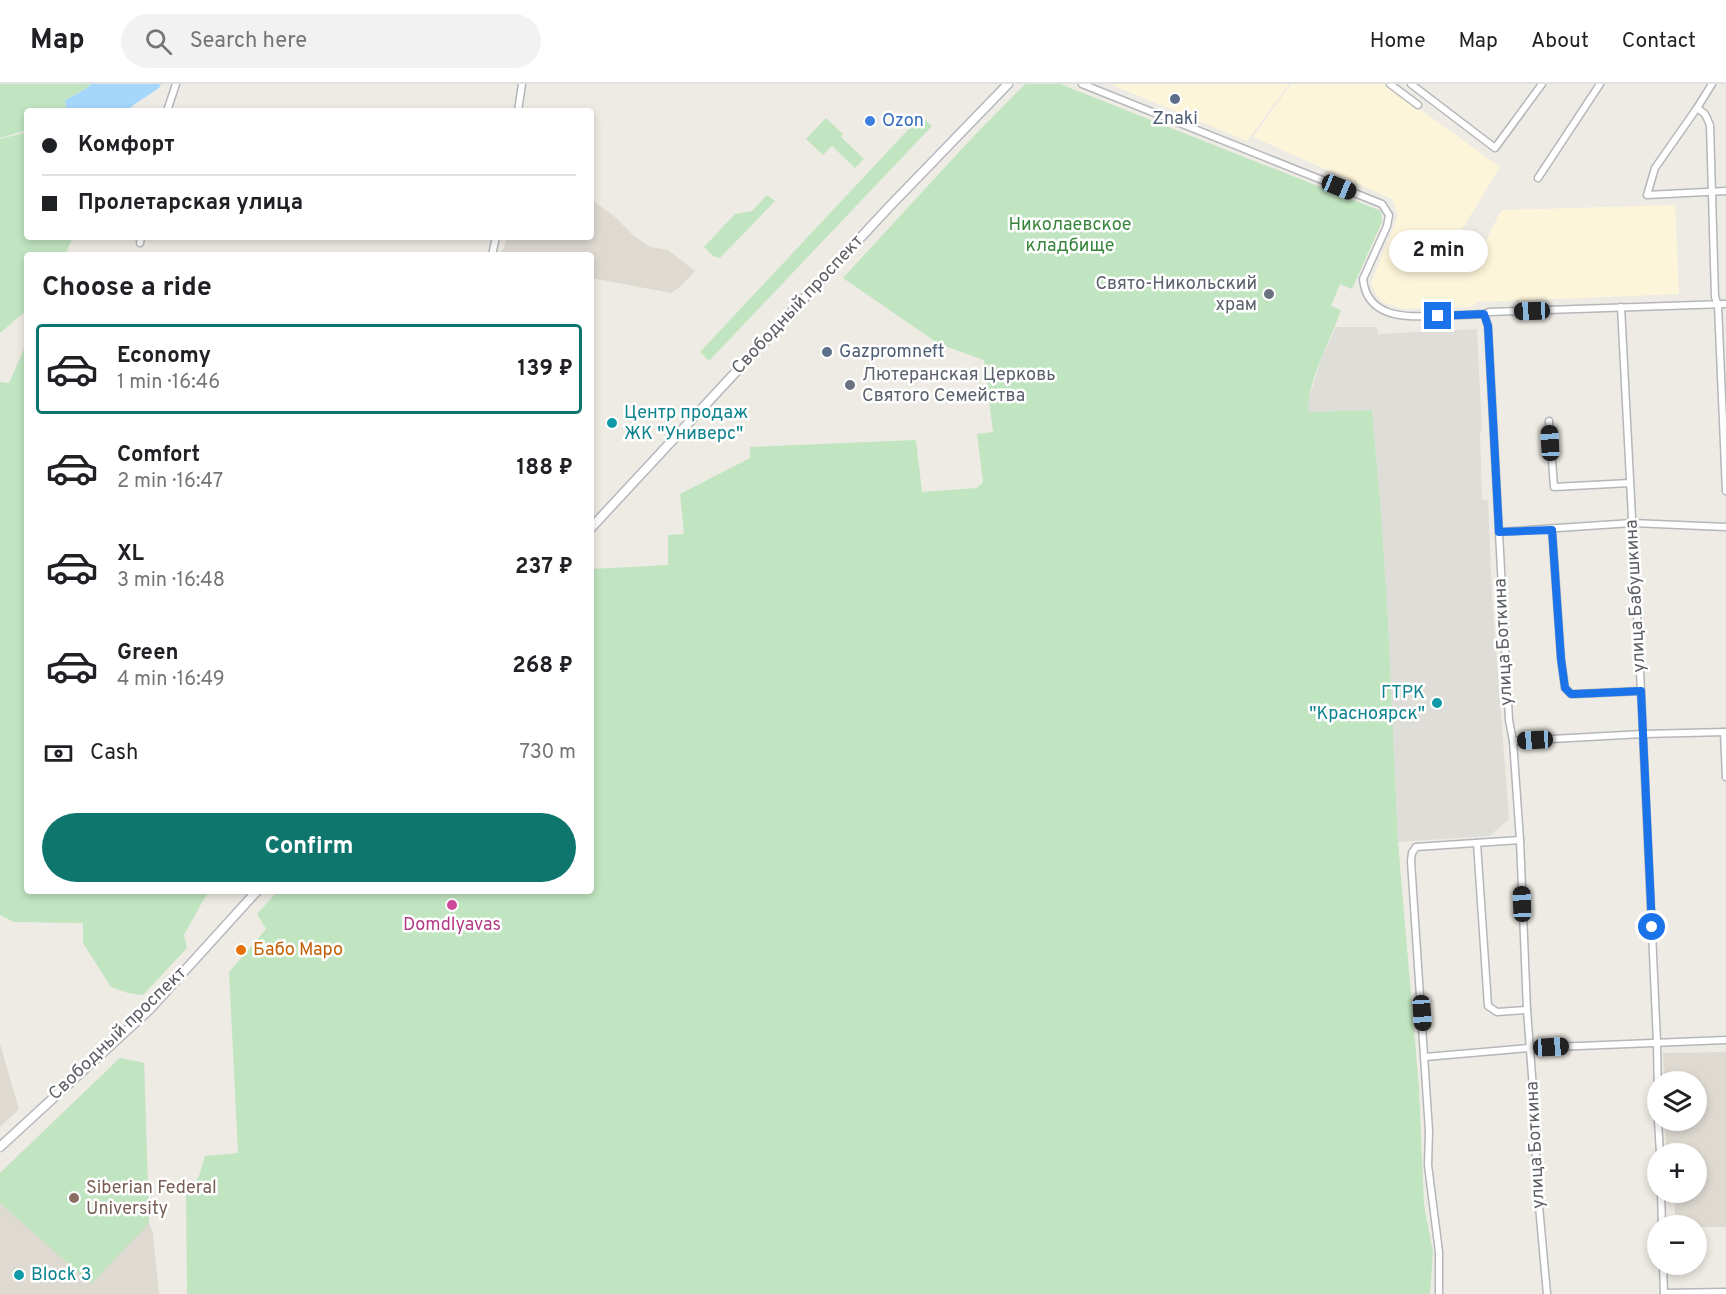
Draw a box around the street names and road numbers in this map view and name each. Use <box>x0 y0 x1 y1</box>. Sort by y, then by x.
street label: Свободный проспект <box>727 230 869 380</box>
street label: улица Бабушкина <box>1621 519 1651 673</box>
street label: улица Боткина <box>1489 578 1519 706</box>
street label: Свободный проспект <box>44 962 192 1106</box>
street label: улица Боткина <box>1521 1081 1551 1209</box>

